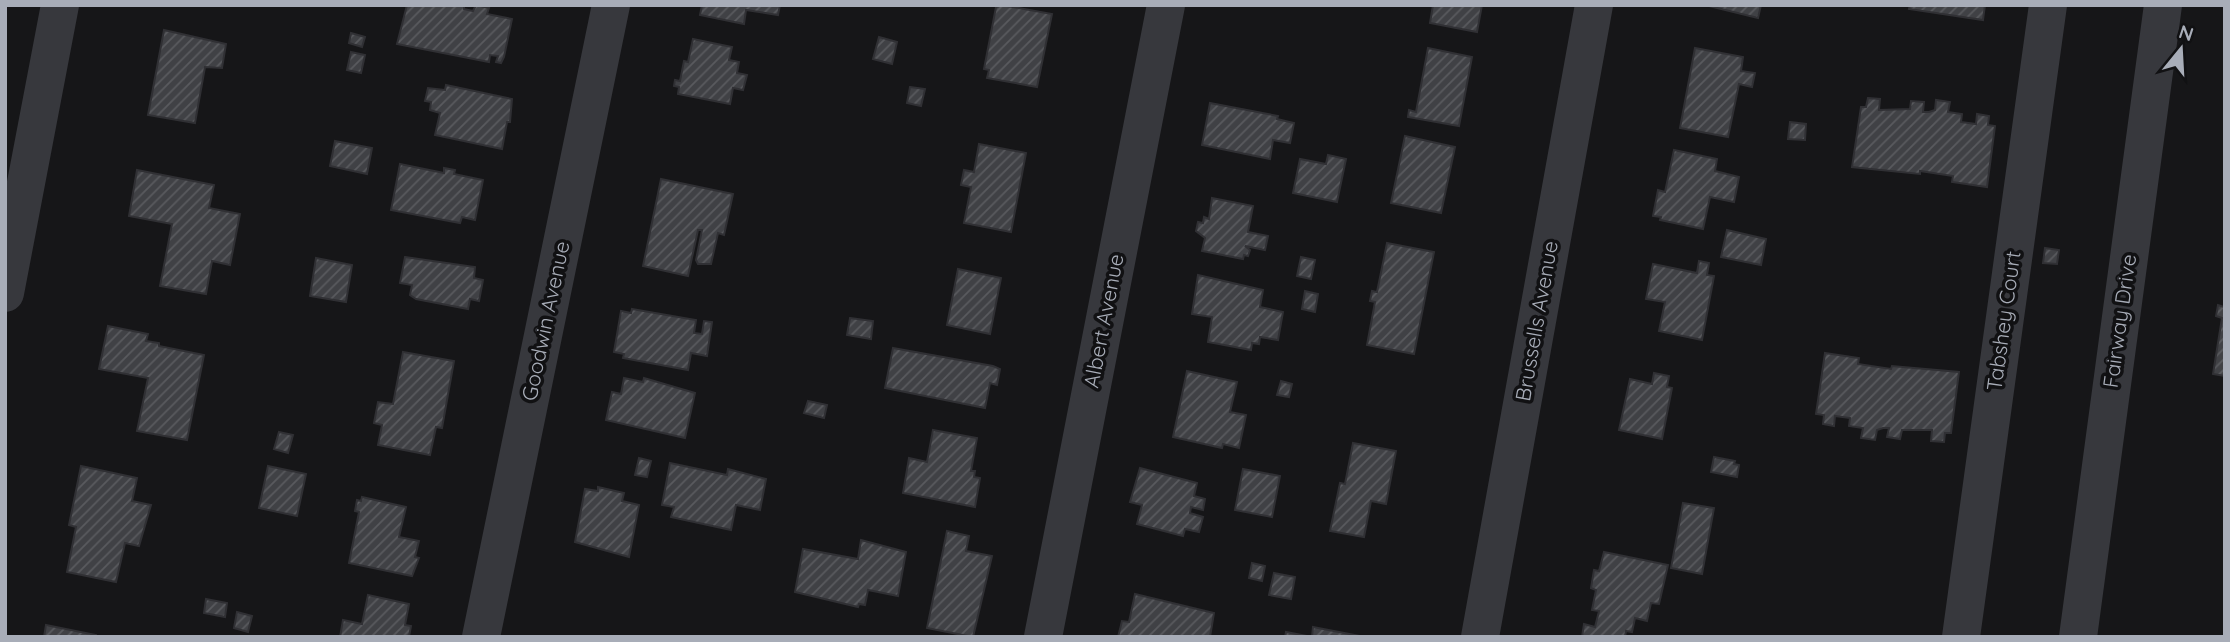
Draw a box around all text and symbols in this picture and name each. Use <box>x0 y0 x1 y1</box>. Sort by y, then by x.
north arrow <box>2146 14 2216 84</box>
text: N <box>2176 19 2197 46</box>
street label: Goodwin Avenue <box>515 239 575 403</box>
street label: Brussells Avenue <box>1509 239 1563 403</box>
street label: Tabshey Court <box>1980 249 2026 392</box>
street label: Albert Avenue <box>1077 252 1129 390</box>
street label: Fairway Drive <box>2097 252 2141 389</box>

